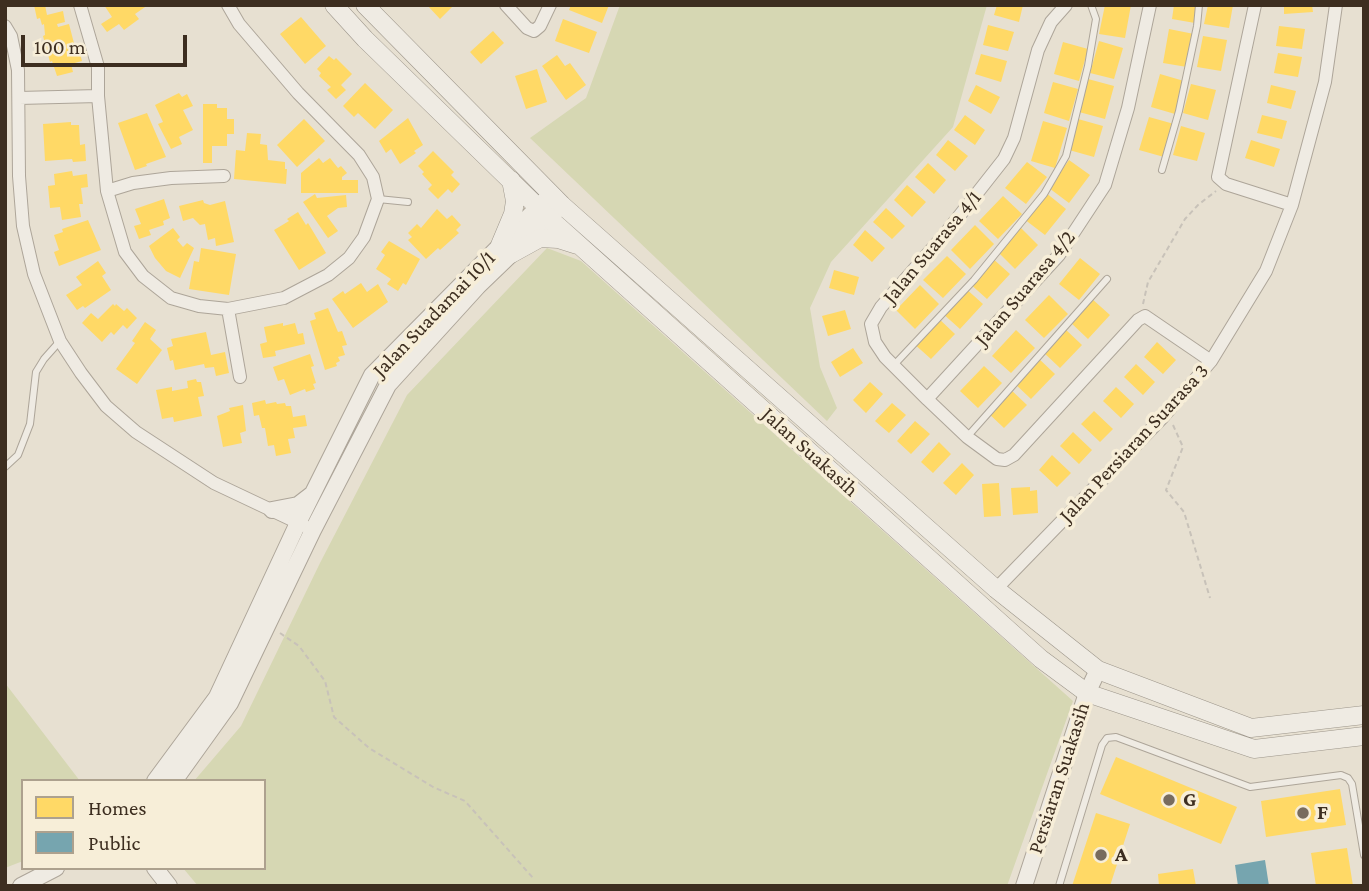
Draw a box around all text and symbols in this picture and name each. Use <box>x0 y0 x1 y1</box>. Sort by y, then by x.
scale bar <box>24 21 191 65</box>
text: 100 m <box>34 35 86 59</box>
street label: Jalan Suarasa 4/1 <box>877 185 987 309</box>
street label: Jalan Suarasa 4/2 <box>969 225 1081 351</box>
street label: Jalan Suadamai 10/1 <box>367 246 501 382</box>
street label: Jalan Persiaran Suarasa 3 <box>1054 358 1214 528</box>
street label: Jalan Suakasih <box>756 402 864 502</box>
street label: Persiaran Suakasih <box>1023 699 1095 857</box>
legend <box>21 779 266 870</box>
place label: G <box>1183 787 1197 813</box>
marker: G <box>1161 792 1177 808</box>
text: Homes <box>88 796 147 820</box>
place label: F <box>1317 800 1328 826</box>
marker: F <box>1295 805 1311 821</box>
text: Public <box>88 831 140 855</box>
place label: A <box>1115 842 1127 868</box>
marker: A <box>1093 847 1109 863</box>

